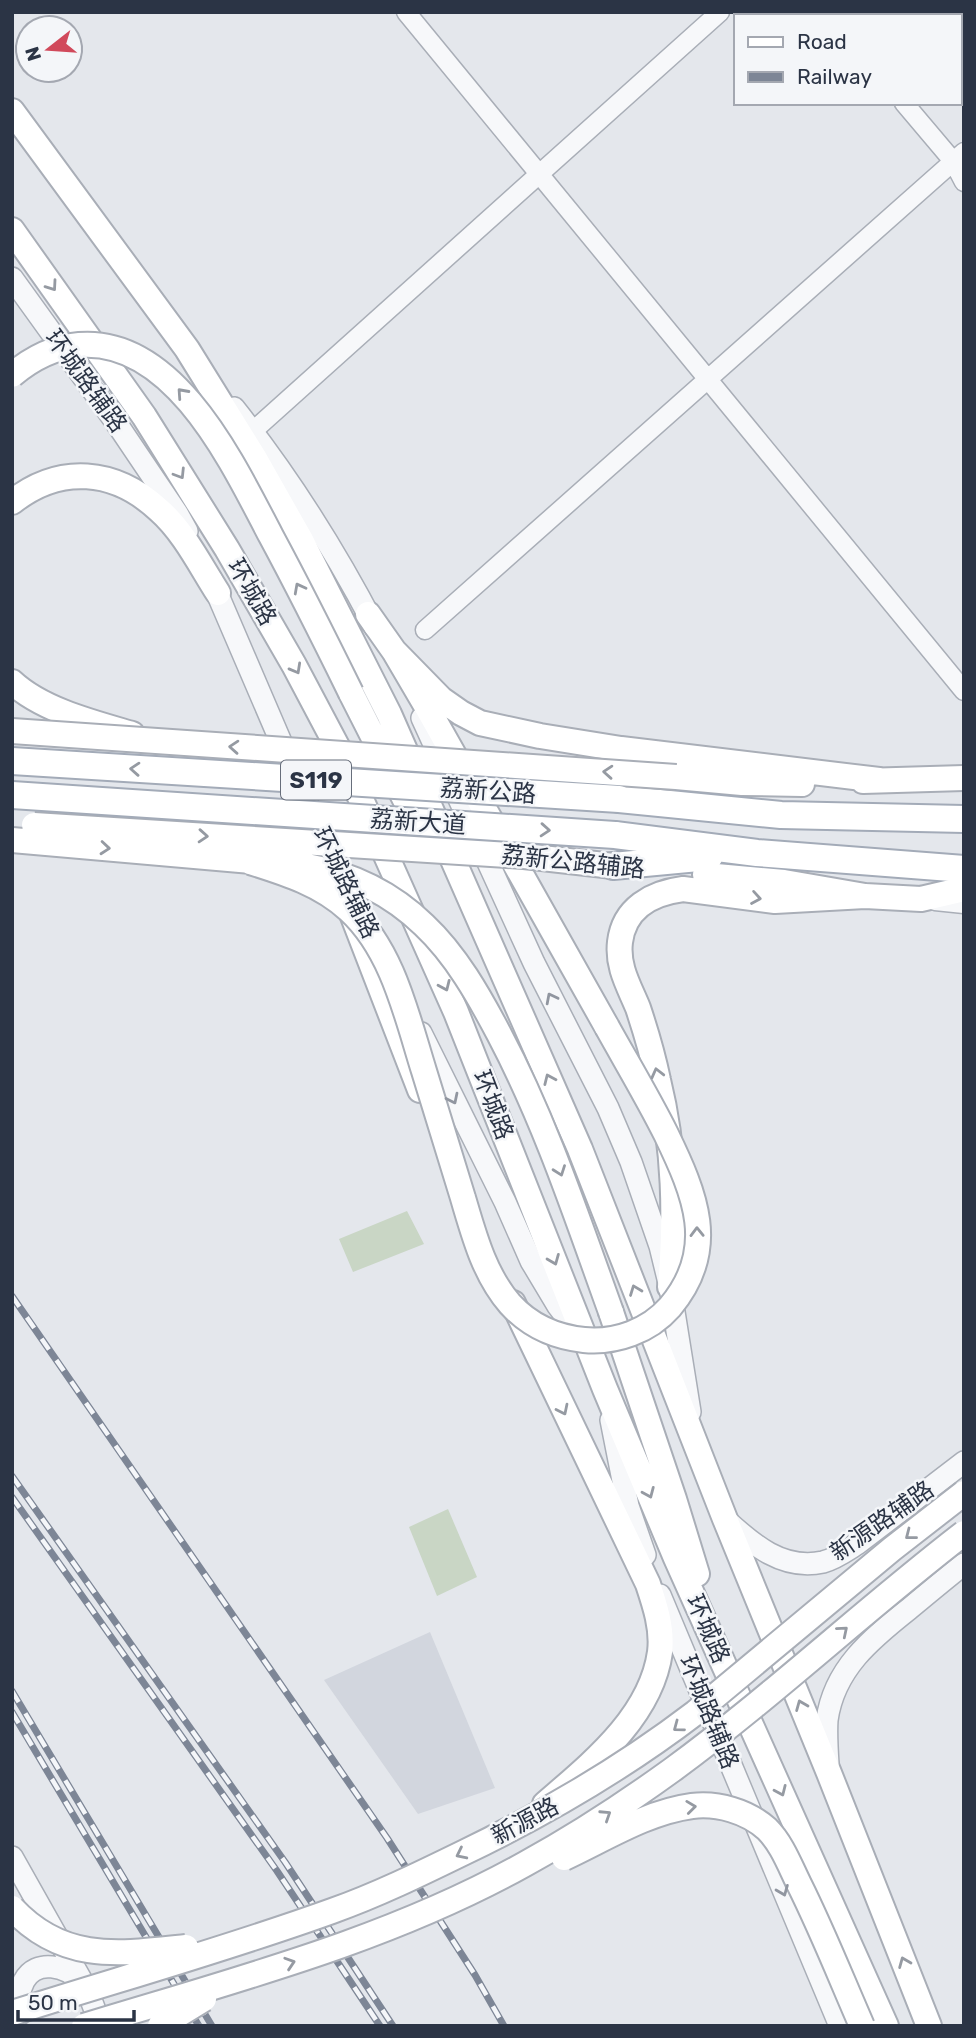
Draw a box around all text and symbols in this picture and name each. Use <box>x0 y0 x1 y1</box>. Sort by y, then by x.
north arrow <box>14 14 84 84</box>
legend <box>734 14 962 105</box>
text: Road <box>797 29 847 54</box>
text: N <box>20 44 46 64</box>
text: Railway <box>797 64 872 89</box>
one-way arrow <box>44 278 56 291</box>
street label: 环城路辅路 <box>39 324 133 438</box>
one-way arrow <box>177 388 190 401</box>
one-way arrow <box>172 466 185 479</box>
street label: 环城路 <box>222 554 282 630</box>
one-way arrow <box>293 583 307 595</box>
one-way arrow <box>288 662 301 675</box>
one-way arrow <box>229 740 240 755</box>
road number: S119 <box>281 760 351 800</box>
one-way arrow <box>129 761 140 776</box>
one-way arrow <box>602 765 613 780</box>
street label: 荔新公路 <box>439 774 537 808</box>
street label: 荔新大道 <box>369 805 467 839</box>
one-way arrow <box>540 822 551 837</box>
street label: 环城路辅路 <box>307 823 385 943</box>
one-way arrow <box>197 828 208 843</box>
one-way arrow <box>99 840 110 855</box>
street label: 荔新公路辅路 <box>500 841 646 883</box>
one-way arrow <box>750 890 762 905</box>
one-way arrow <box>437 979 451 991</box>
one-way arrow <box>546 993 560 1005</box>
street label: 环城路 <box>467 1066 519 1144</box>
one-way arrow <box>651 1068 665 1080</box>
one-way arrow <box>544 1074 558 1086</box>
one-way arrow <box>445 1092 459 1104</box>
one-way arrow <box>552 1164 566 1176</box>
one-way arrow <box>689 1226 705 1237</box>
one-way arrow <box>546 1252 560 1265</box>
one-way arrow <box>629 1284 643 1296</box>
one-way arrow <box>555 1403 569 1415</box>
street label: 新源路辅路 <box>825 1475 939 1567</box>
one-way arrow <box>640 1486 654 1498</box>
one-way arrow <box>905 1527 918 1539</box>
street label: 环城路 <box>681 1590 735 1668</box>
one-way arrow <box>835 1627 848 1639</box>
street label: 环城路辅路 <box>674 1651 744 1773</box>
one-way arrow <box>796 1700 810 1712</box>
one-way arrow <box>673 1718 685 1731</box>
one-way arrow <box>773 1783 787 1796</box>
street label: 新源路 <box>487 1792 563 1850</box>
one-way arrow <box>685 1800 697 1815</box>
one-way arrow <box>598 1810 611 1823</box>
one-way arrow <box>456 1846 468 1860</box>
one-way arrow <box>774 1884 788 1896</box>
one-way arrow <box>283 1957 295 1971</box>
one-way arrow <box>898 1957 912 1969</box>
scale bar <box>18 1979 133 2023</box>
text: 50 m <box>28 1990 78 2015</box>

